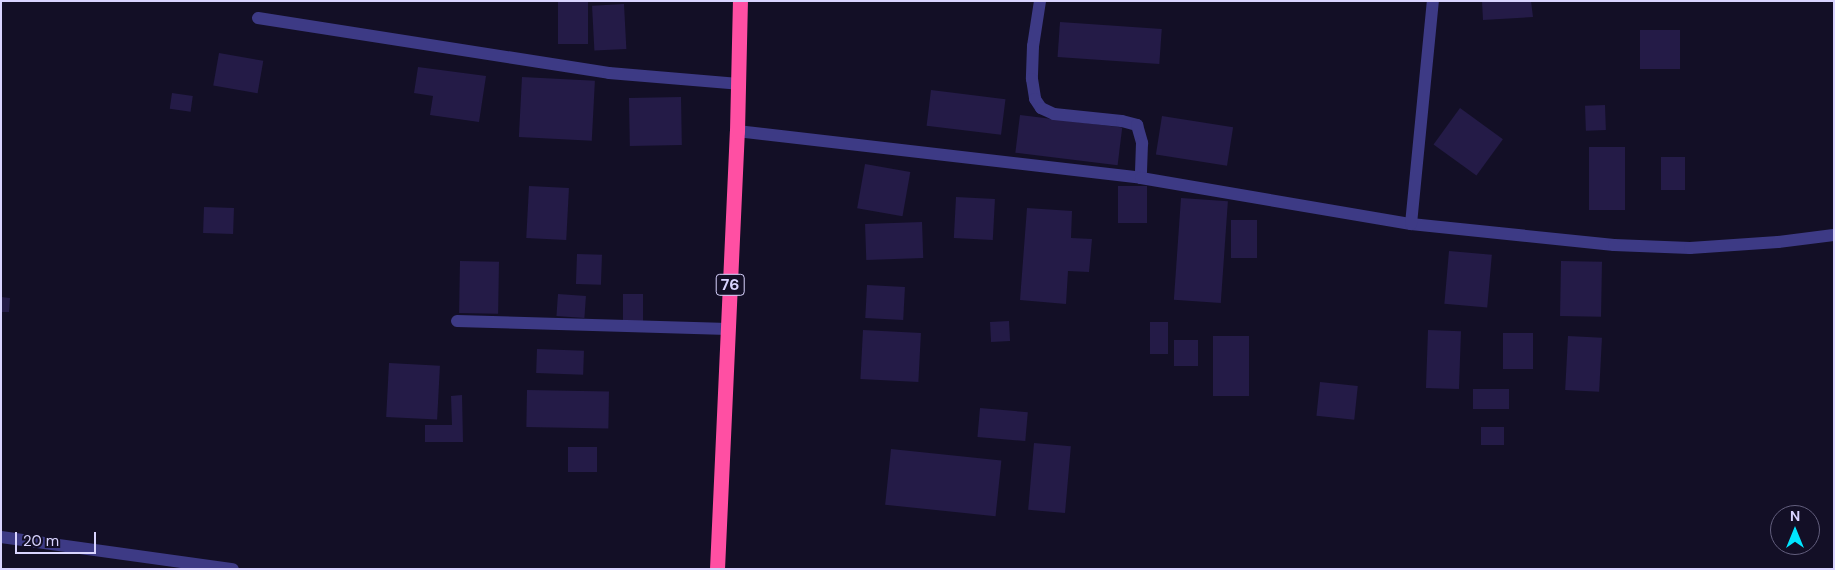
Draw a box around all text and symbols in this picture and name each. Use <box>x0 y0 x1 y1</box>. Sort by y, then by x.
road number: 76 <box>715 272 745 298</box>
north arrow <box>1770 505 1820 555</box>
text: N <box>1790 507 1800 525</box>
scale bar <box>18 522 99 554</box>
text: 20 m <box>23 531 59 551</box>

